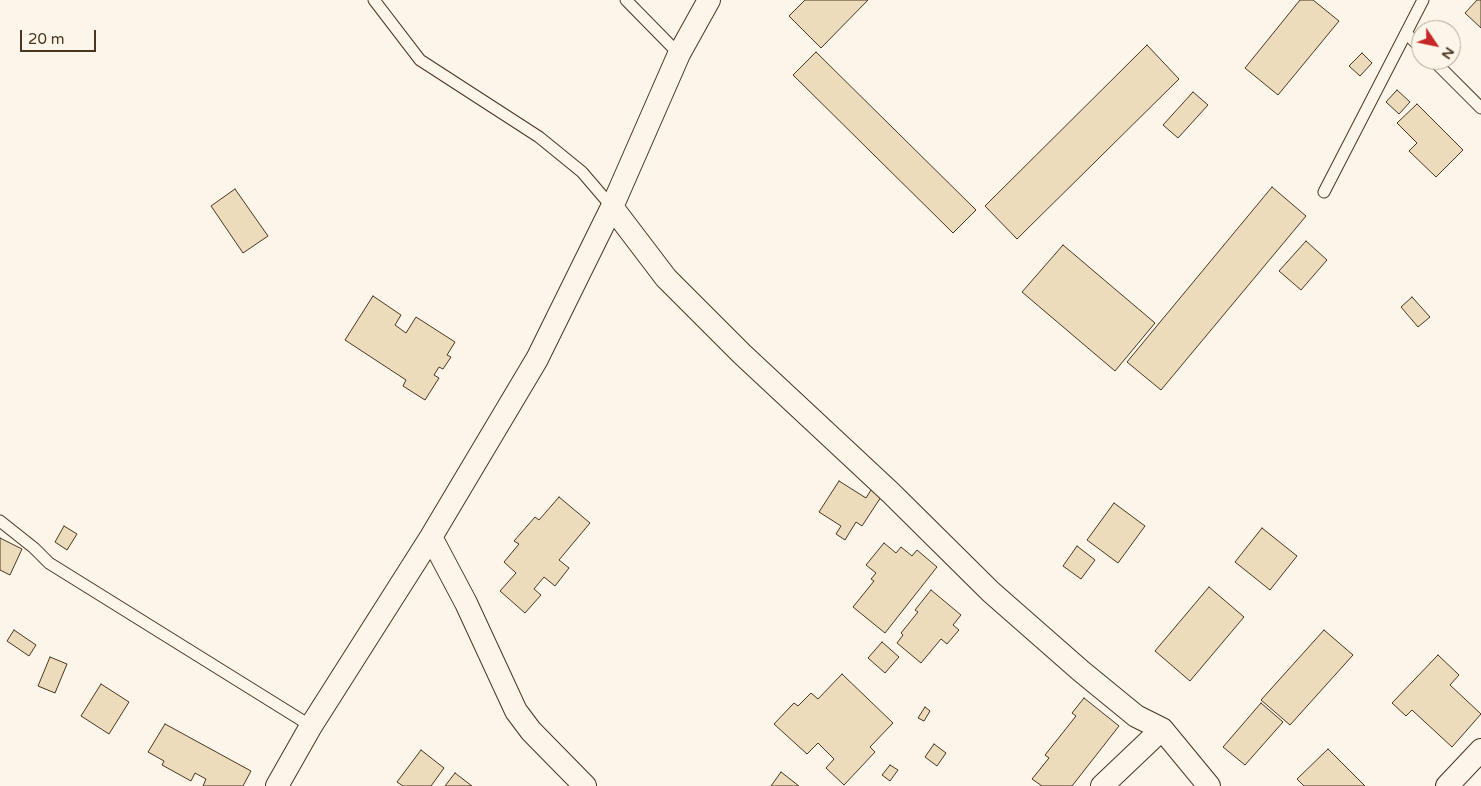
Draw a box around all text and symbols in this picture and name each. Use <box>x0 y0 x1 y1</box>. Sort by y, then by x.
scale bar <box>22 20 99 52</box>
north arrow <box>1411 20 1461 70</box>
text: 20 m <box>28 30 65 48</box>
text: N <box>1438 44 1458 63</box>

